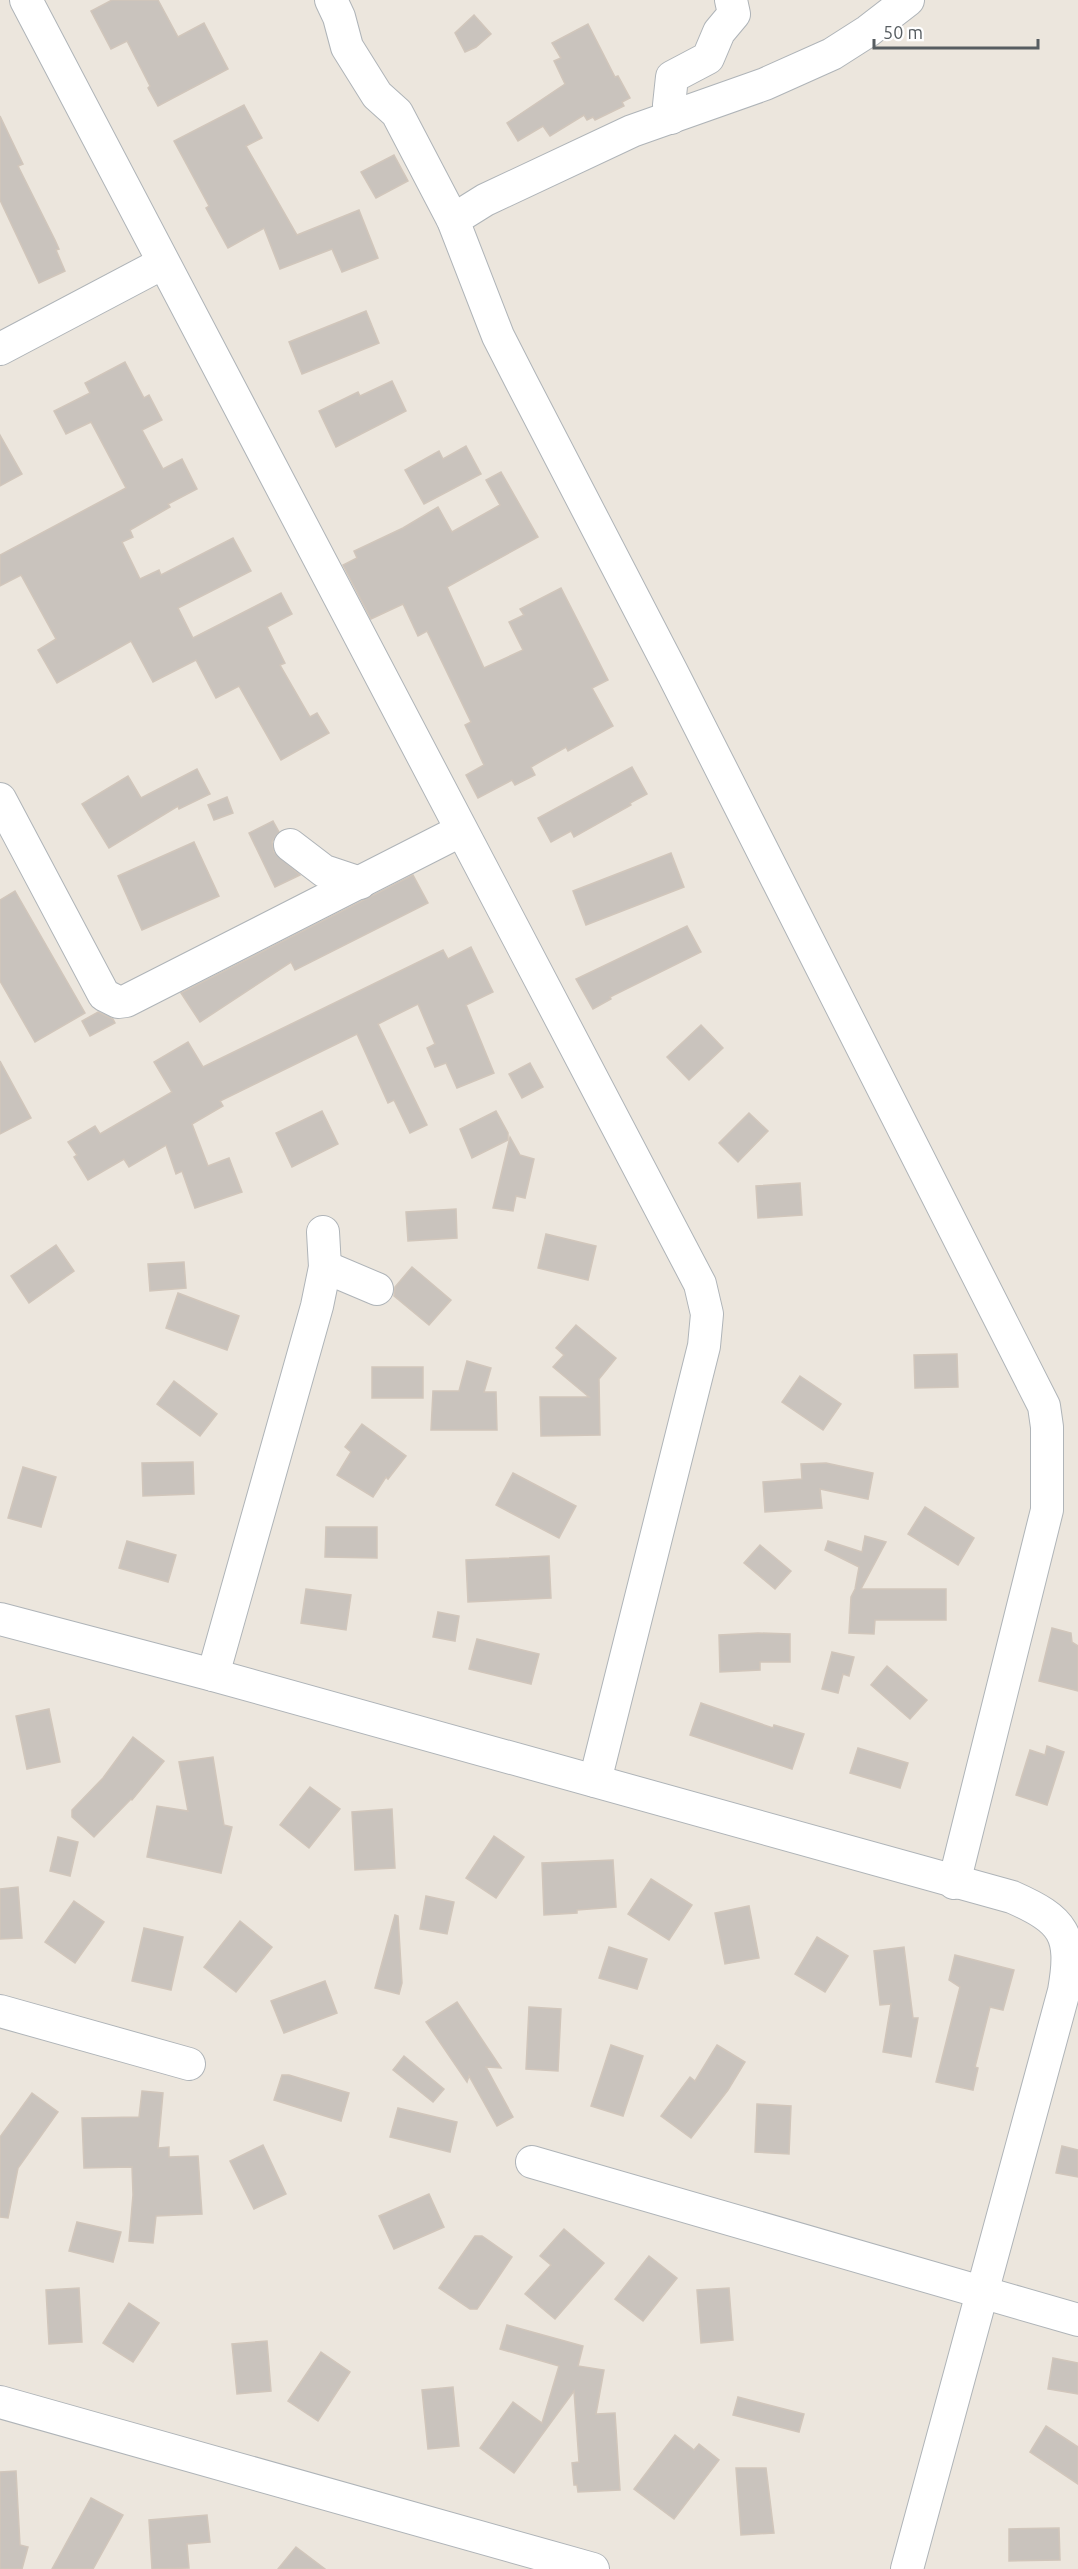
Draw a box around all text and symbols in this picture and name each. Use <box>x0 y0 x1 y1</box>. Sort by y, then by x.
scale bar <box>874 12 1038 50</box>
text: 50 m <box>883 22 923 42</box>

